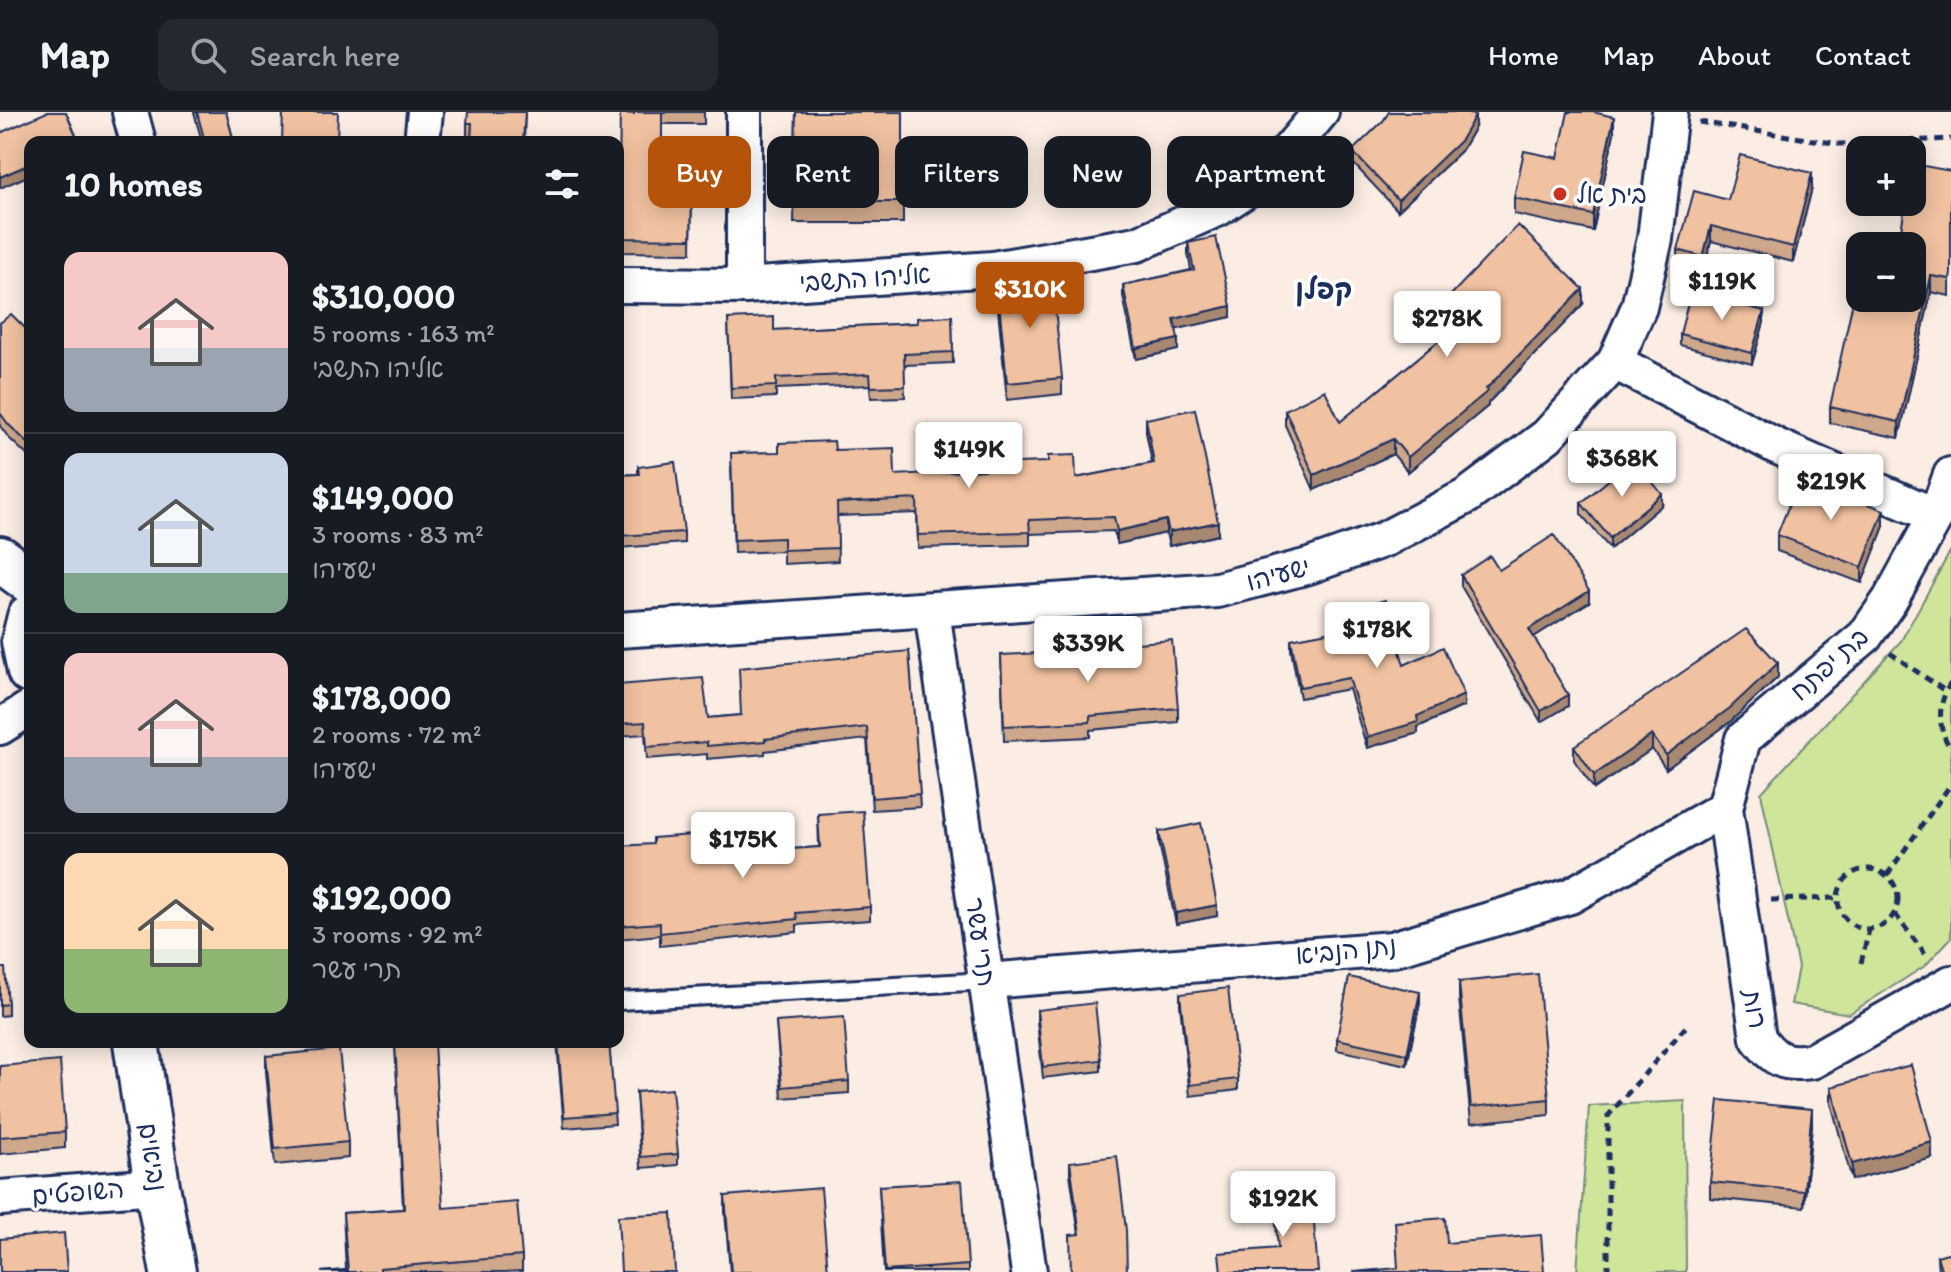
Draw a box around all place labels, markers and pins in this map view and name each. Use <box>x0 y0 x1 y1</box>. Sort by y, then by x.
place label: בית אל <box>1576 178 1647 210</box>
marker: בית אל <box>1551 185 1569 203</box>
pin: $119K <box>1666 254 1778 322</box>
pin: $310K <box>974 262 1086 330</box>
pin: $278K <box>1391 291 1503 359</box>
pin: $149K <box>913 422 1025 490</box>
pin: $368K <box>1566 431 1678 499</box>
pin: $219K <box>1775 454 1887 522</box>
pin: $178K <box>1321 602 1433 670</box>
pin: $339K <box>1032 616 1144 684</box>
pin: $175K <box>687 812 799 880</box>
pin: $192K <box>1227 1171 1339 1239</box>

